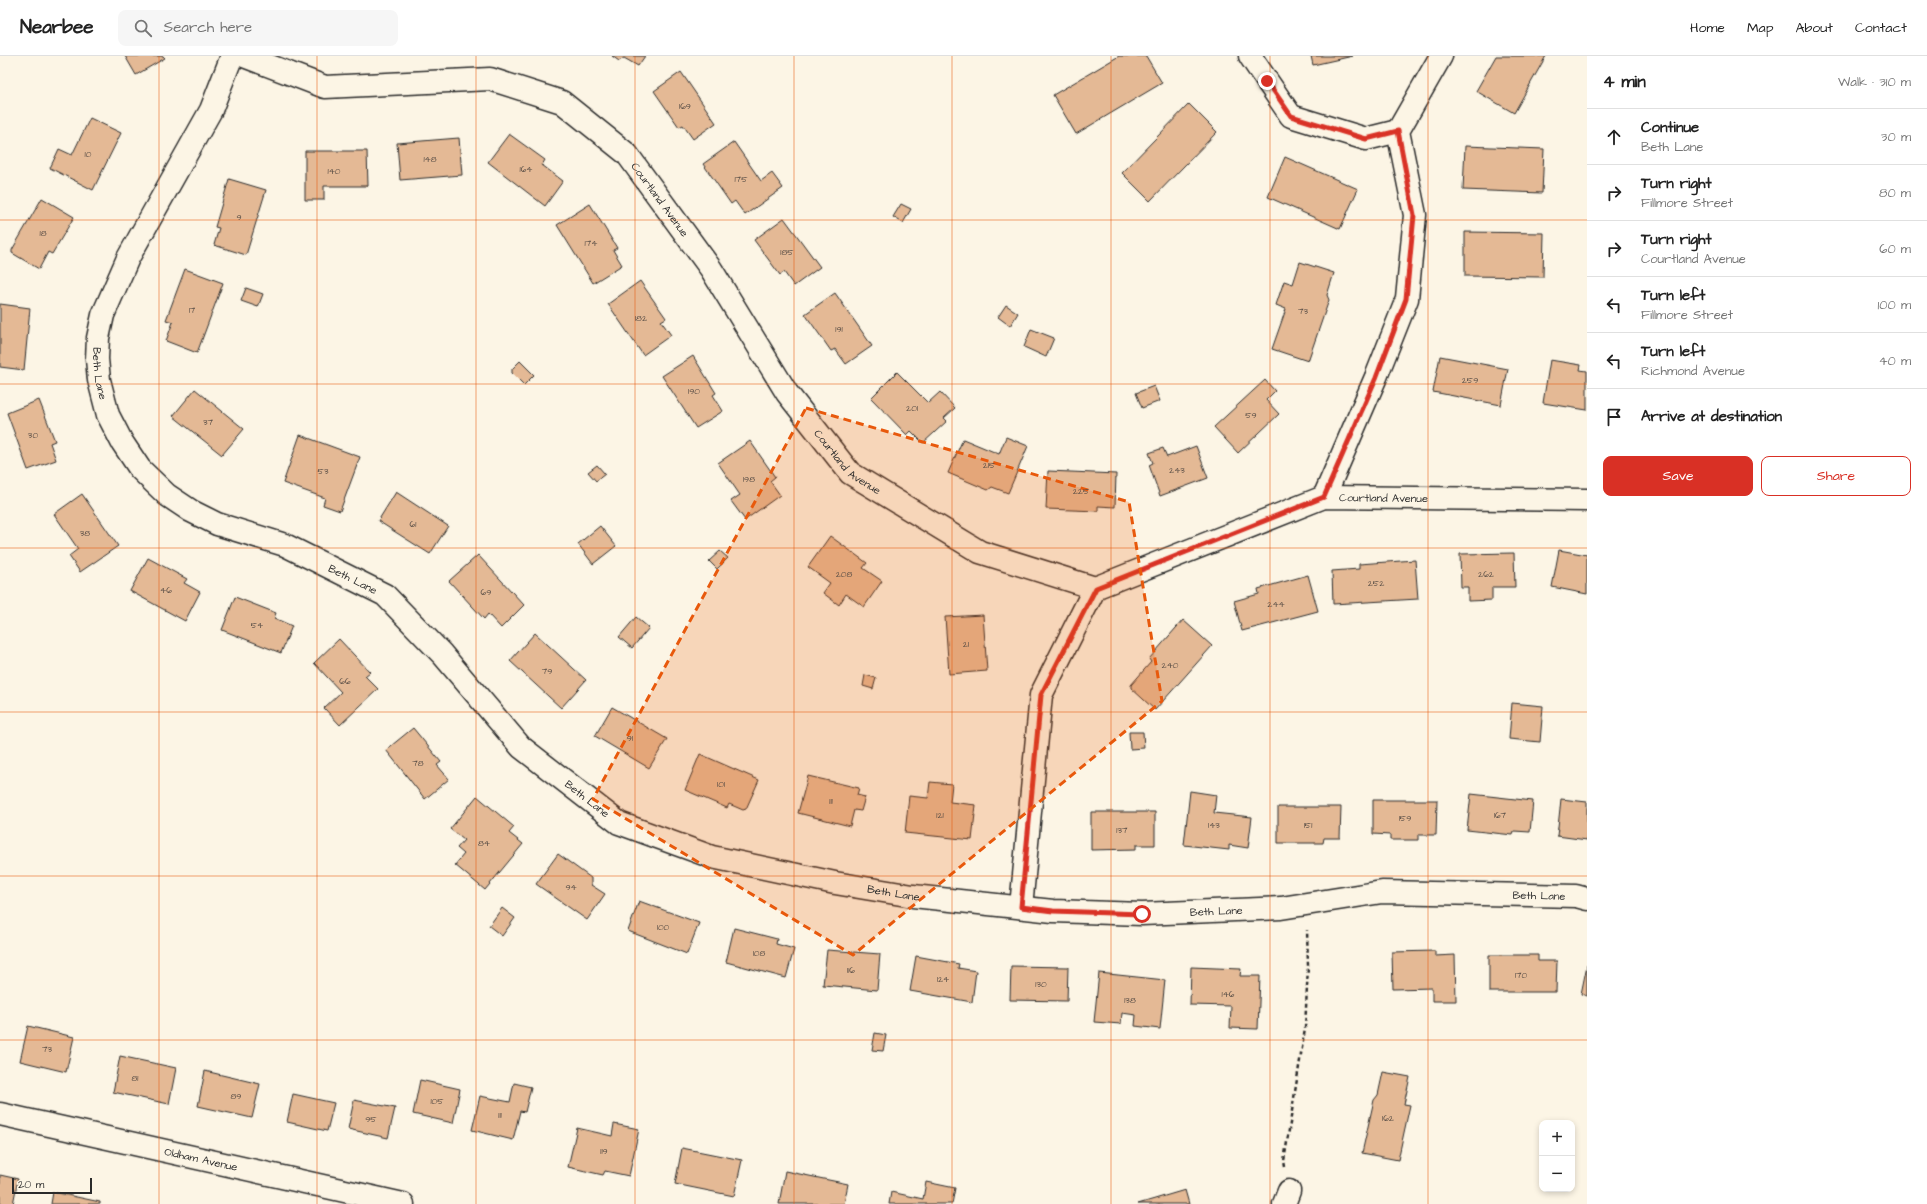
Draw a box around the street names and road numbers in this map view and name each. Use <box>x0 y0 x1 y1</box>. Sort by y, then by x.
street label: Courtland Avenue <box>628 159 692 240</box>
street label: Beth Lane <box>89 347 111 401</box>
street label: Courtland Avenue <box>810 426 884 498</box>
street label: Courtland Avenue <box>1339 490 1428 506</box>
street label: Beth Lane <box>326 561 380 598</box>
street label: Beth Lane <box>562 777 613 821</box>
street label: Beth Lane <box>866 882 920 905</box>
street label: Beth Lane <box>1512 888 1566 904</box>
street label: Beth Lane <box>1190 903 1243 920</box>
street label: Oldham Avenue <box>163 1144 239 1175</box>

